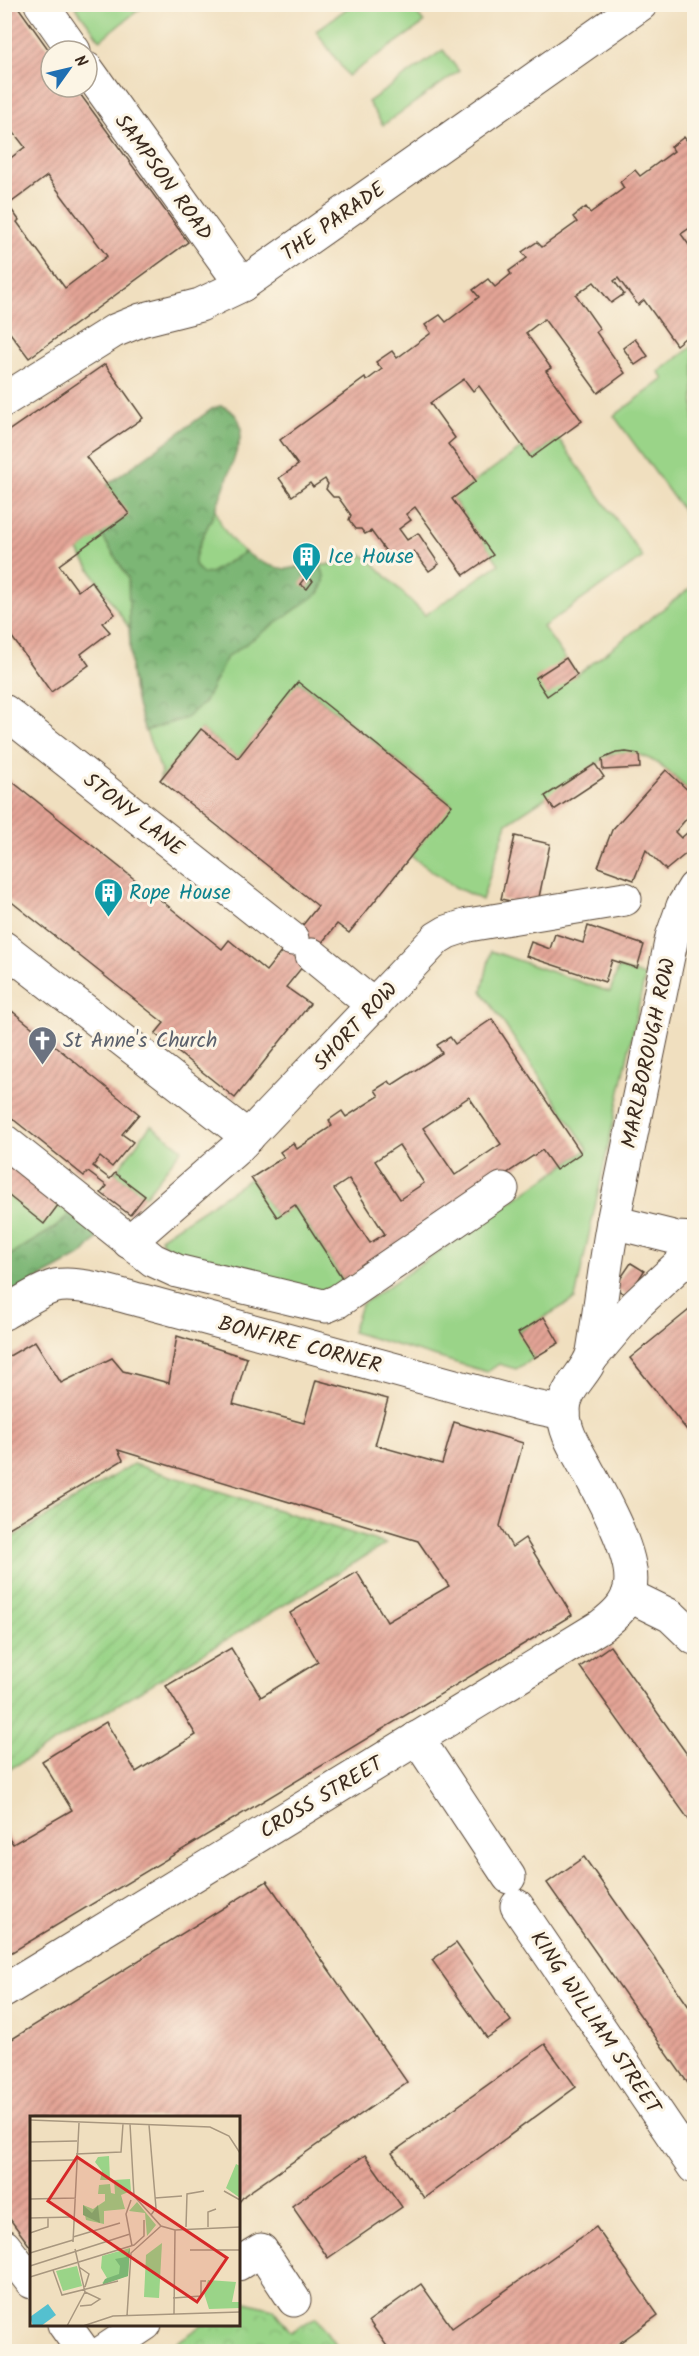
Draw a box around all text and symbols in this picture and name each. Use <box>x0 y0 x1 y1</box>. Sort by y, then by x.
north arrow <box>39 39 99 99</box>
text: N <box>67 50 93 73</box>
street label: SAMPSON ROAD <box>105 108 220 248</box>
street label: THE PARADE <box>275 174 393 270</box>
building icon: Ice House <box>291 540 323 582</box>
place label: Ice House <box>328 541 414 574</box>
street label: STONY LANE <box>75 765 191 866</box>
building icon: Rope House <box>92 876 124 918</box>
place label: Rope House <box>129 877 231 910</box>
street label: MARLBOROUGH ROW <box>613 955 686 1152</box>
street label: SHORT ROW <box>306 975 406 1079</box>
church icon: St Anne's Church <box>26 1024 58 1066</box>
place label: St Anne's Church <box>63 1025 217 1058</box>
street label: BONFIRE CORNER <box>214 1308 385 1383</box>
street label: CROSS STREET <box>254 1747 391 1848</box>
street label: KING WILLIAM STREET <box>521 1924 670 2123</box>
inset map <box>30 2116 240 2326</box>

